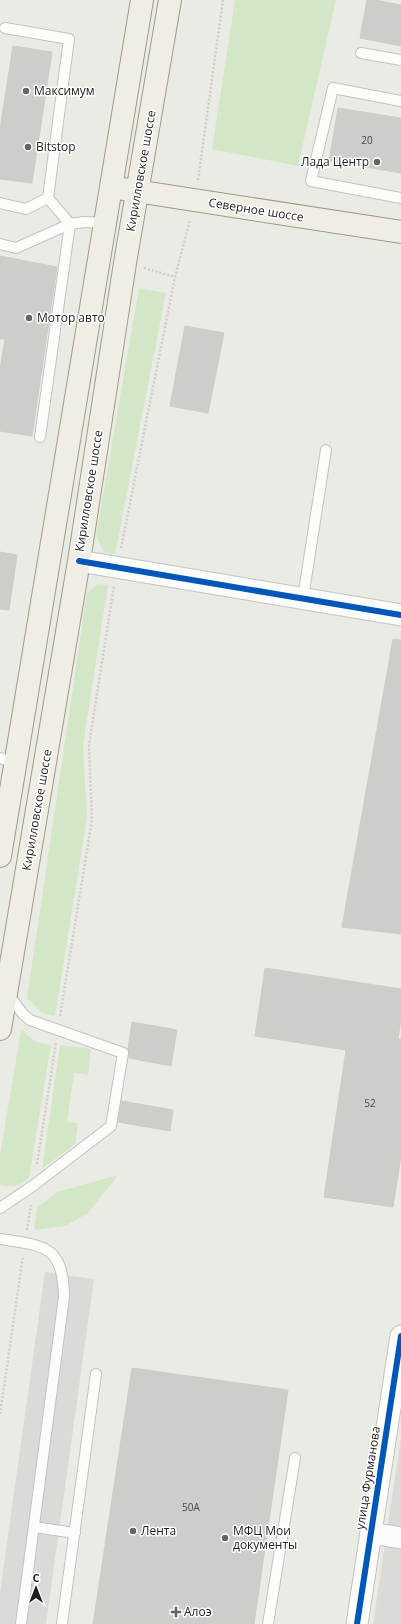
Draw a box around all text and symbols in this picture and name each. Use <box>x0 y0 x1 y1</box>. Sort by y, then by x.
place label: Максимум <box>34 82 95 99</box>
marker: Максимум <box>21 86 31 96</box>
street label: Кирилловское шоссе <box>121 109 160 233</box>
house number: 20 <box>361 133 373 147</box>
place label: Bitstop <box>36 138 76 155</box>
marker: Bitstop <box>23 142 33 152</box>
place label: Лада Центр <box>301 153 369 170</box>
marker: Лада Центр <box>372 157 382 167</box>
street label: Северное шоссе <box>207 194 305 225</box>
place label: Мотор авто <box>37 309 105 326</box>
marker: Мотор авто <box>24 313 34 323</box>
street label: Кирилловское шоссе <box>70 429 107 553</box>
street label: Кирилловское шоссе <box>17 748 56 872</box>
house number: 52 <box>364 1096 376 1110</box>
street label: улица Фурманова <box>351 1425 384 1531</box>
house number: 50А <box>182 1500 201 1514</box>
place label: Лента <box>141 1522 176 1539</box>
place label: МФЦ Мои документы <box>233 1522 297 1553</box>
marker: Лента <box>128 1526 138 1536</box>
marker: МФЦ Мои документы <box>220 1533 230 1543</box>
north arrow <box>16 1568 56 1608</box>
text: С <box>32 1570 40 1585</box>
place label: Алоэ <box>184 1603 212 1620</box>
marker: Алоэ <box>171 1607 181 1617</box>

